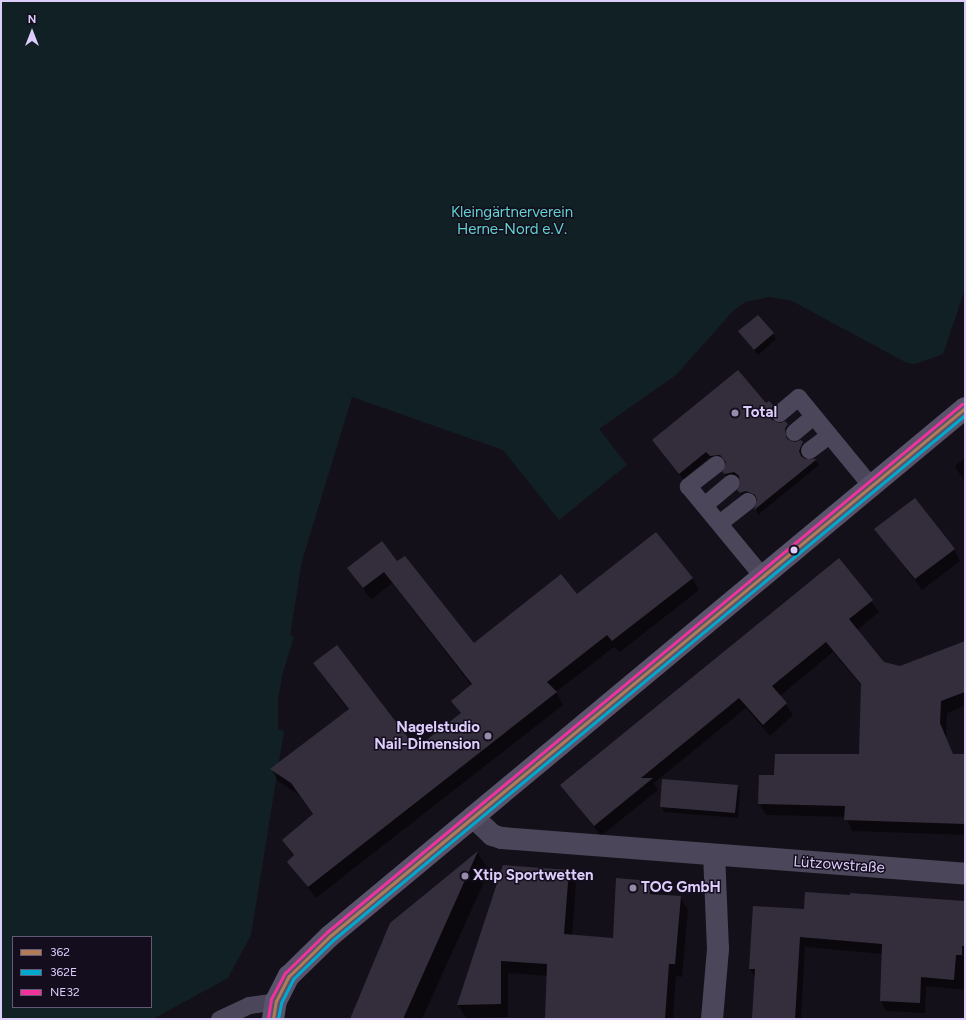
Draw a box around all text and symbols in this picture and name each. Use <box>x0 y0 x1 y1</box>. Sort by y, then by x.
north arrow <box>12 12 52 52</box>
text: N <box>28 13 36 26</box>
park label: Kleingärtnerverein Herne-Nord e.V. <box>451 203 573 238</box>
place label: Total <box>743 404 777 422</box>
marker: Total <box>730 408 740 418</box>
unlabelled marker <box>789 545 799 555</box>
place label: Nagelstudio Nail-Dimension <box>374 718 480 753</box>
marker: Nagelstudio Nail-Dimension <box>483 731 493 741</box>
street label: Lützowstraße <box>793 853 885 877</box>
place label: Xtip Sportwetten <box>473 867 594 885</box>
marker: Xtip Sportwetten <box>460 871 470 881</box>
place label: TOG GmbH <box>641 879 721 897</box>
marker: TOG GmbH <box>628 883 638 893</box>
legend <box>12 936 152 1008</box>
text: 362 <box>50 945 70 959</box>
text: 362E <box>50 965 77 979</box>
text: NE32 <box>50 985 80 999</box>

